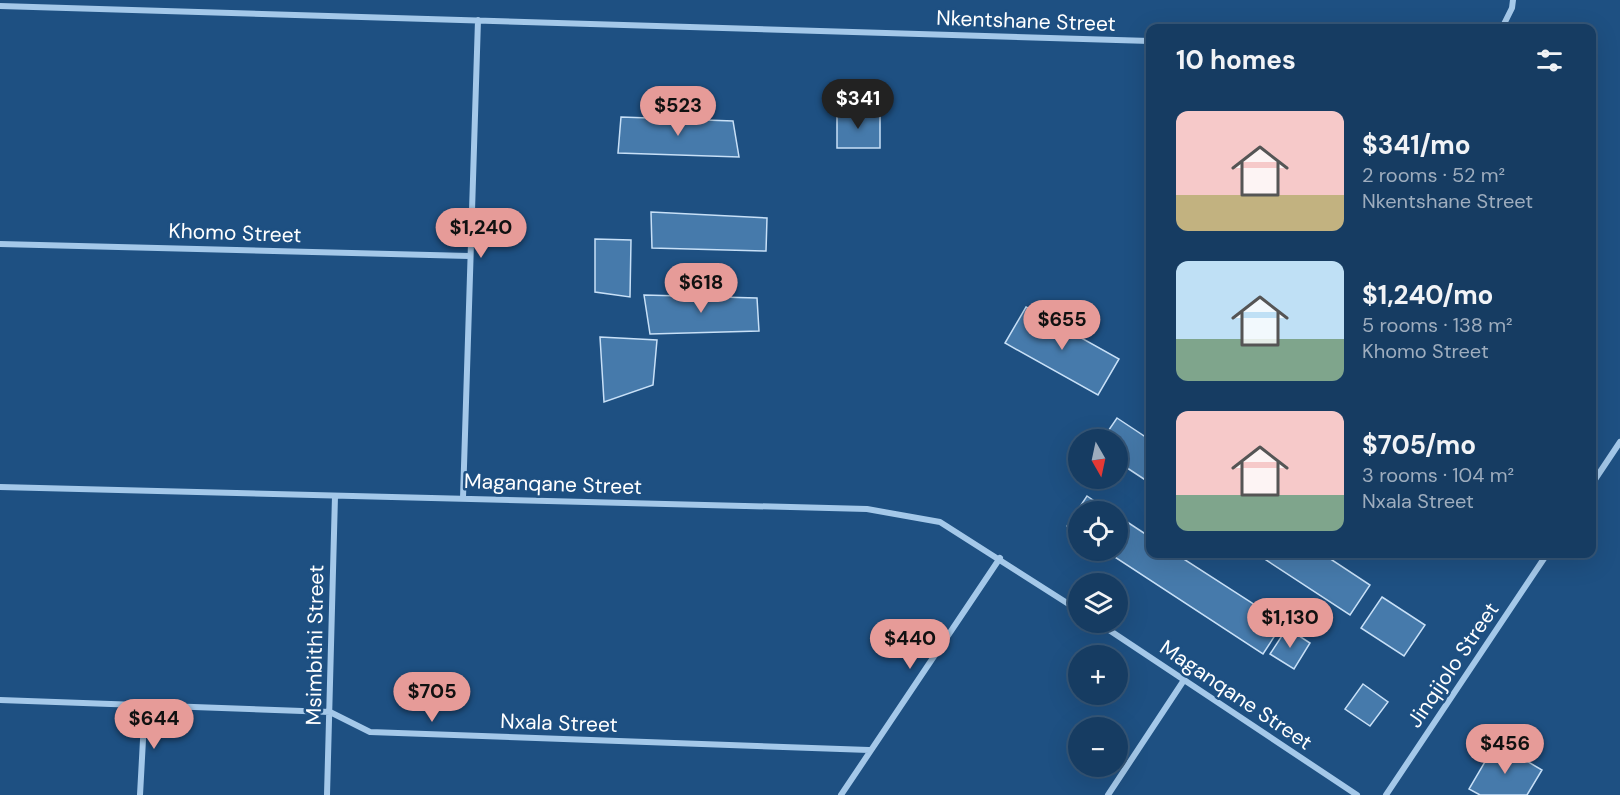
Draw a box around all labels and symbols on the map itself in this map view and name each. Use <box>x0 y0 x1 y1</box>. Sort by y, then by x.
street label: Nkentshane Street <box>936 4 1116 38</box>
pin: $341 <box>822 79 894 130</box>
pin: $523 <box>642 86 714 137</box>
pin: $1,240 <box>432 208 530 259</box>
street label: Khomo Street <box>168 217 302 249</box>
pin: $618 <box>665 263 737 314</box>
pin: $655 <box>1026 300 1098 351</box>
north arrow <box>1068 429 1128 489</box>
street label: Maganqane Street <box>464 467 642 501</box>
street label: Msimbithi Street <box>300 564 330 726</box>
street label: Jinqijolo Street <box>1401 597 1505 733</box>
pin: $1,130 <box>1241 598 1339 649</box>
pin: $440 <box>874 619 946 670</box>
street label: Maganqane Street <box>1154 634 1318 756</box>
pin: $705 <box>396 672 468 723</box>
pin: $644 <box>118 699 190 750</box>
street label: Nxala Street <box>500 707 618 739</box>
pin: $456 <box>1469 724 1541 775</box>

